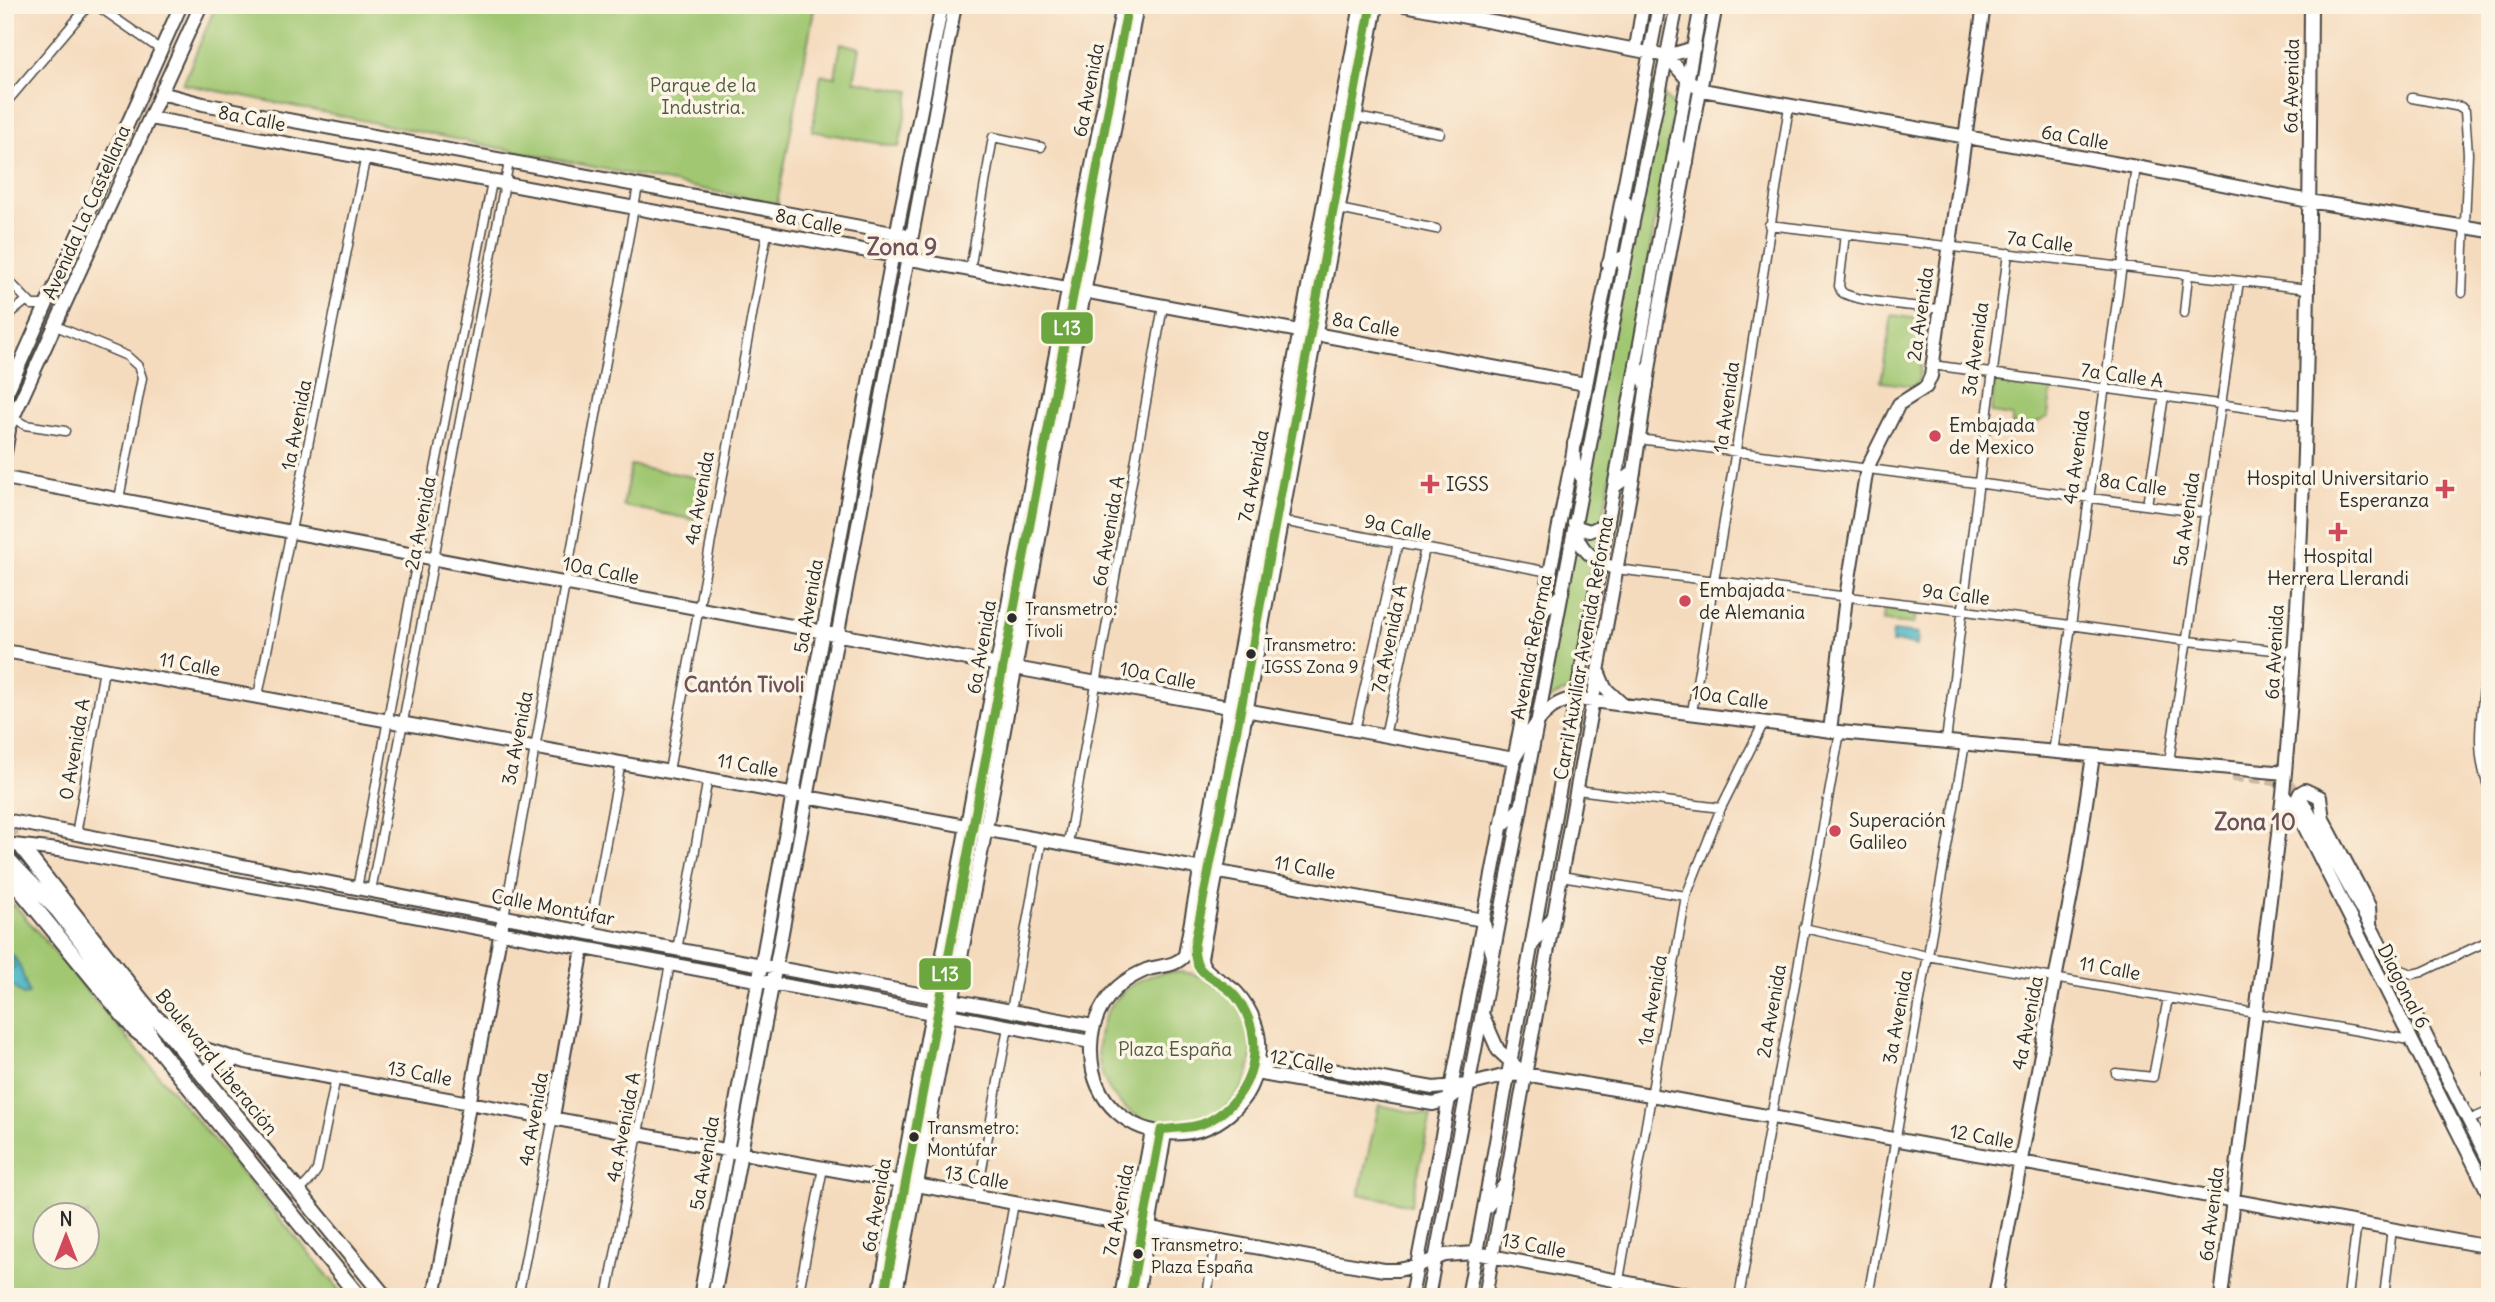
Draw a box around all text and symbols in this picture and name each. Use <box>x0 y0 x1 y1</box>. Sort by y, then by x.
street label: 6a Avenida <box>2278 38 2304 134</box>
street label: 6a Avenida <box>1067 41 1109 139</box>
park label: Parque de la Industria. <box>650 73 756 119</box>
street label: 8a Calle <box>216 100 288 136</box>
street label: 6a Calle <box>2039 119 2111 155</box>
street label: Avenida La Castellana <box>37 121 135 303</box>
street label: 8a Calle <box>773 203 845 239</box>
street label: 7a Calle <box>2005 225 2075 257</box>
district label: Zona 9 <box>867 232 937 261</box>
street label: 2a Avenida <box>1902 265 1938 363</box>
street label: 3a Avenida <box>1957 300 1994 398</box>
street label: 8a Calle <box>1330 306 1402 342</box>
line badge: L13 <box>1040 311 1094 345</box>
text: L13 <box>1053 316 1081 340</box>
street label: 7a Calle A <box>2079 357 2165 393</box>
street label: 1a Avenida <box>1708 360 1744 454</box>
street label: 1a Avenida <box>275 378 317 472</box>
street label: 4a Avenida <box>2057 408 2095 506</box>
place label: Embajada de Mexico <box>1949 413 2035 459</box>
street label: 7a Avenida <box>1232 428 1274 524</box>
marker: Embajada de Mexico <box>1927 428 1943 444</box>
street label: 4a Avenida <box>679 449 719 547</box>
place label: Hospital Universitario Esperanza <box>2247 466 2429 512</box>
street label: 8a Calle <box>2098 467 2168 501</box>
street label: 5a Avenida <box>2167 470 2205 568</box>
place label: IGSS <box>1446 472 1489 496</box>
street label: 2a Avenida <box>399 474 441 572</box>
street label: 6a Avenida A <box>1086 474 1130 588</box>
marker: IGSS <box>1420 474 1440 494</box>
marker: Hospital Universitario Esperanza <box>2435 479 2455 499</box>
street label: 9a Calle <box>1362 509 1434 545</box>
street label: Carril Auxiliar Avenida Reforma <box>1548 514 1618 782</box>
marker: Hospital Herrera Llerandi <box>2328 522 2348 542</box>
place label: Hospital Herrera Llerandi <box>2267 544 2409 590</box>
street label: 10a Calle <box>561 551 641 589</box>
street label: 5a Avenida <box>788 557 828 655</box>
street label: Avenida Reforma <box>1505 572 1557 722</box>
place label: Embajada de Alemania <box>1699 578 1805 624</box>
street label: 9a Calle <box>1921 578 1991 610</box>
street label: 7a Avenida A <box>1366 583 1412 695</box>
marker: Embajada de Alemania <box>1677 593 1693 609</box>
street label: 6a Avenida <box>961 598 1001 696</box>
place label: Transmetro: Tívoli <box>1025 598 1117 642</box>
street label: 6a Avenida <box>2260 604 2288 700</box>
marker: Transmetro: Tívoli <box>1005 611 1019 625</box>
place label: Transmetro: IGSS Zona 9 <box>1264 634 1359 678</box>
street label: 11 Calle <box>158 647 222 681</box>
marker: Transmetro: IGSS Zona 9 <box>1244 647 1258 661</box>
street label: 10a Calle <box>1118 656 1198 694</box>
district label: Cantón Tivoli <box>684 671 804 698</box>
street label: 10a Calle <box>1690 680 1770 714</box>
street label: 3a Avenida <box>496 689 538 787</box>
street label: 0 Avenida A <box>53 696 95 802</box>
street label: 11 Calle <box>716 748 780 782</box>
district label: Zona 10 <box>2214 807 2296 836</box>
place label: Superación Galileo <box>1849 808 1946 854</box>
marker: Superación Galileo <box>1827 823 1843 839</box>
street label: 11 Calle <box>1273 850 1337 884</box>
street label: Calle Montúfar <box>489 883 617 931</box>
street label: Diagonal 6 <box>2373 940 2435 1032</box>
street label: 11 Calle <box>2078 951 2142 985</box>
street label: 1a Avenida <box>1632 953 1672 1047</box>
line badge: L13 <box>918 957 972 991</box>
text: L13 <box>931 962 959 986</box>
street label: 2a Avenida <box>1751 962 1791 1060</box>
street label: 3a Avenida <box>1877 968 1917 1066</box>
street label: 4a Avenida <box>2006 974 2048 1072</box>
street label: Boulevard Liberación <box>151 984 283 1140</box>
park label: Plaza España <box>1118 1037 1232 1061</box>
street label: 12 Calle <box>1268 1044 1336 1078</box>
street label: 13 Calle <box>386 1055 454 1091</box>
street label: 4a Avenida <box>513 1070 553 1168</box>
street label: 4a Avenida A <box>601 1070 645 1184</box>
street label: 5a Avenida <box>684 1114 724 1212</box>
place label: Transmetro: Montúfar <box>927 1117 1019 1161</box>
street label: 12 Calle <box>1948 1119 2016 1153</box>
marker: Transmetro: Montúfar <box>907 1130 921 1144</box>
street label: 6a Avenida <box>856 1156 896 1254</box>
street label: 13 Calle <box>943 1160 1011 1194</box>
street label: 7a Avenida <box>1097 1162 1139 1258</box>
street label: 6a Avenida <box>2193 1165 2229 1263</box>
north arrow <box>32 1200 102 1270</box>
text: N <box>59 1207 73 1231</box>
street label: 13 Calle <box>1500 1227 1568 1263</box>
place label: Transmetro: Plaza España <box>1151 1234 1253 1278</box>
marker: Transmetro: Plaza España <box>1131 1247 1145 1261</box>

